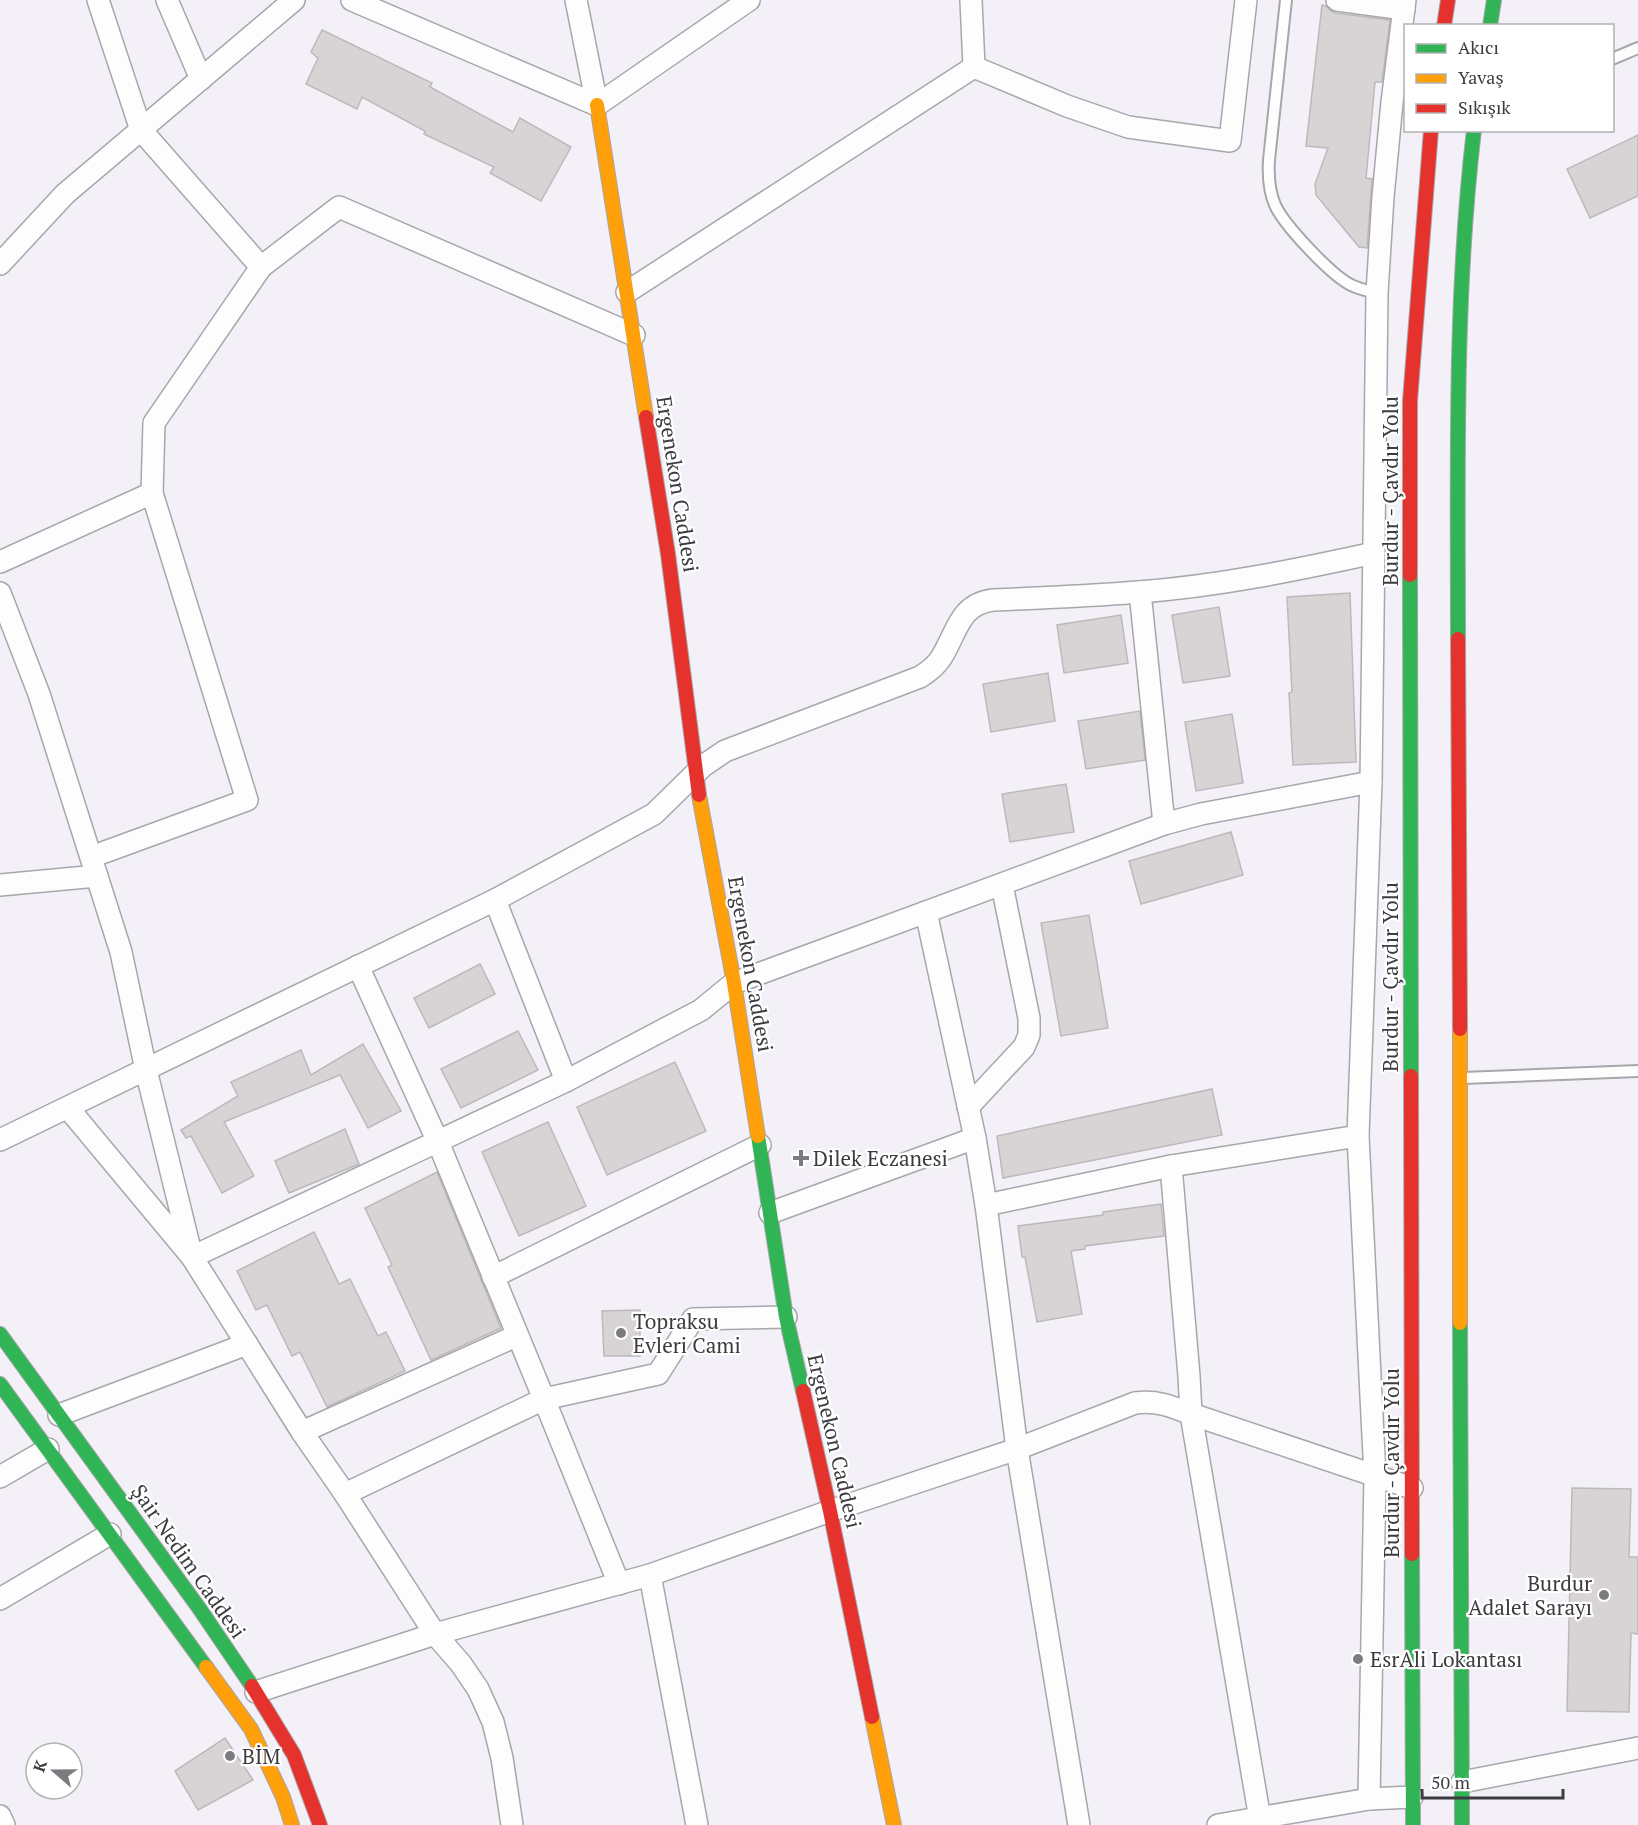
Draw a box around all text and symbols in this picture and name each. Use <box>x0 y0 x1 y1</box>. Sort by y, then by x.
legend <box>1404 24 1614 132</box>
text: Akıcı <box>1458 35 1499 59</box>
text: Yavaş <box>1458 65 1504 89</box>
text: Sıkışık <box>1458 95 1511 119</box>
street label: Ergenekon Caddesi <box>650 394 706 574</box>
street label: Burdur - Çavdır Yolu <box>1376 396 1404 586</box>
street label: Ergenekon Caddesi <box>722 874 780 1054</box>
street label: Burdur - Çavdır Yolu <box>1376 882 1404 1072</box>
place label: Dilek Eczanesi <box>813 1144 948 1172</box>
marker: Dilek Eczanesi <box>794 1151 808 1165</box>
place label: Topraksu Evleri Cami <box>633 1307 741 1359</box>
marker: Topraksu Evleri Cami <box>614 1326 628 1340</box>
street label: Ergenekon Caddesi <box>801 1351 869 1531</box>
street label: Burdur - Çavdır Yolu <box>1377 1368 1405 1558</box>
street label: Şair Nedim Caddesi <box>125 1478 253 1644</box>
place label: Burdur Adalet Sarayı <box>1468 1569 1592 1621</box>
marker: Burdur Adalet Sarayı <box>1597 1588 1611 1602</box>
place label: EsrAli Lokantası <box>1370 1645 1522 1673</box>
marker: EsrAli Lokantası <box>1351 1652 1365 1666</box>
north arrow <box>24 1741 84 1801</box>
place label: BİM <box>242 1742 281 1770</box>
marker: BİM <box>223 1749 237 1763</box>
text: K <box>28 1756 52 1775</box>
scale bar <box>1422 1762 1563 1800</box>
text: 50 m <box>1431 1770 1471 1794</box>

